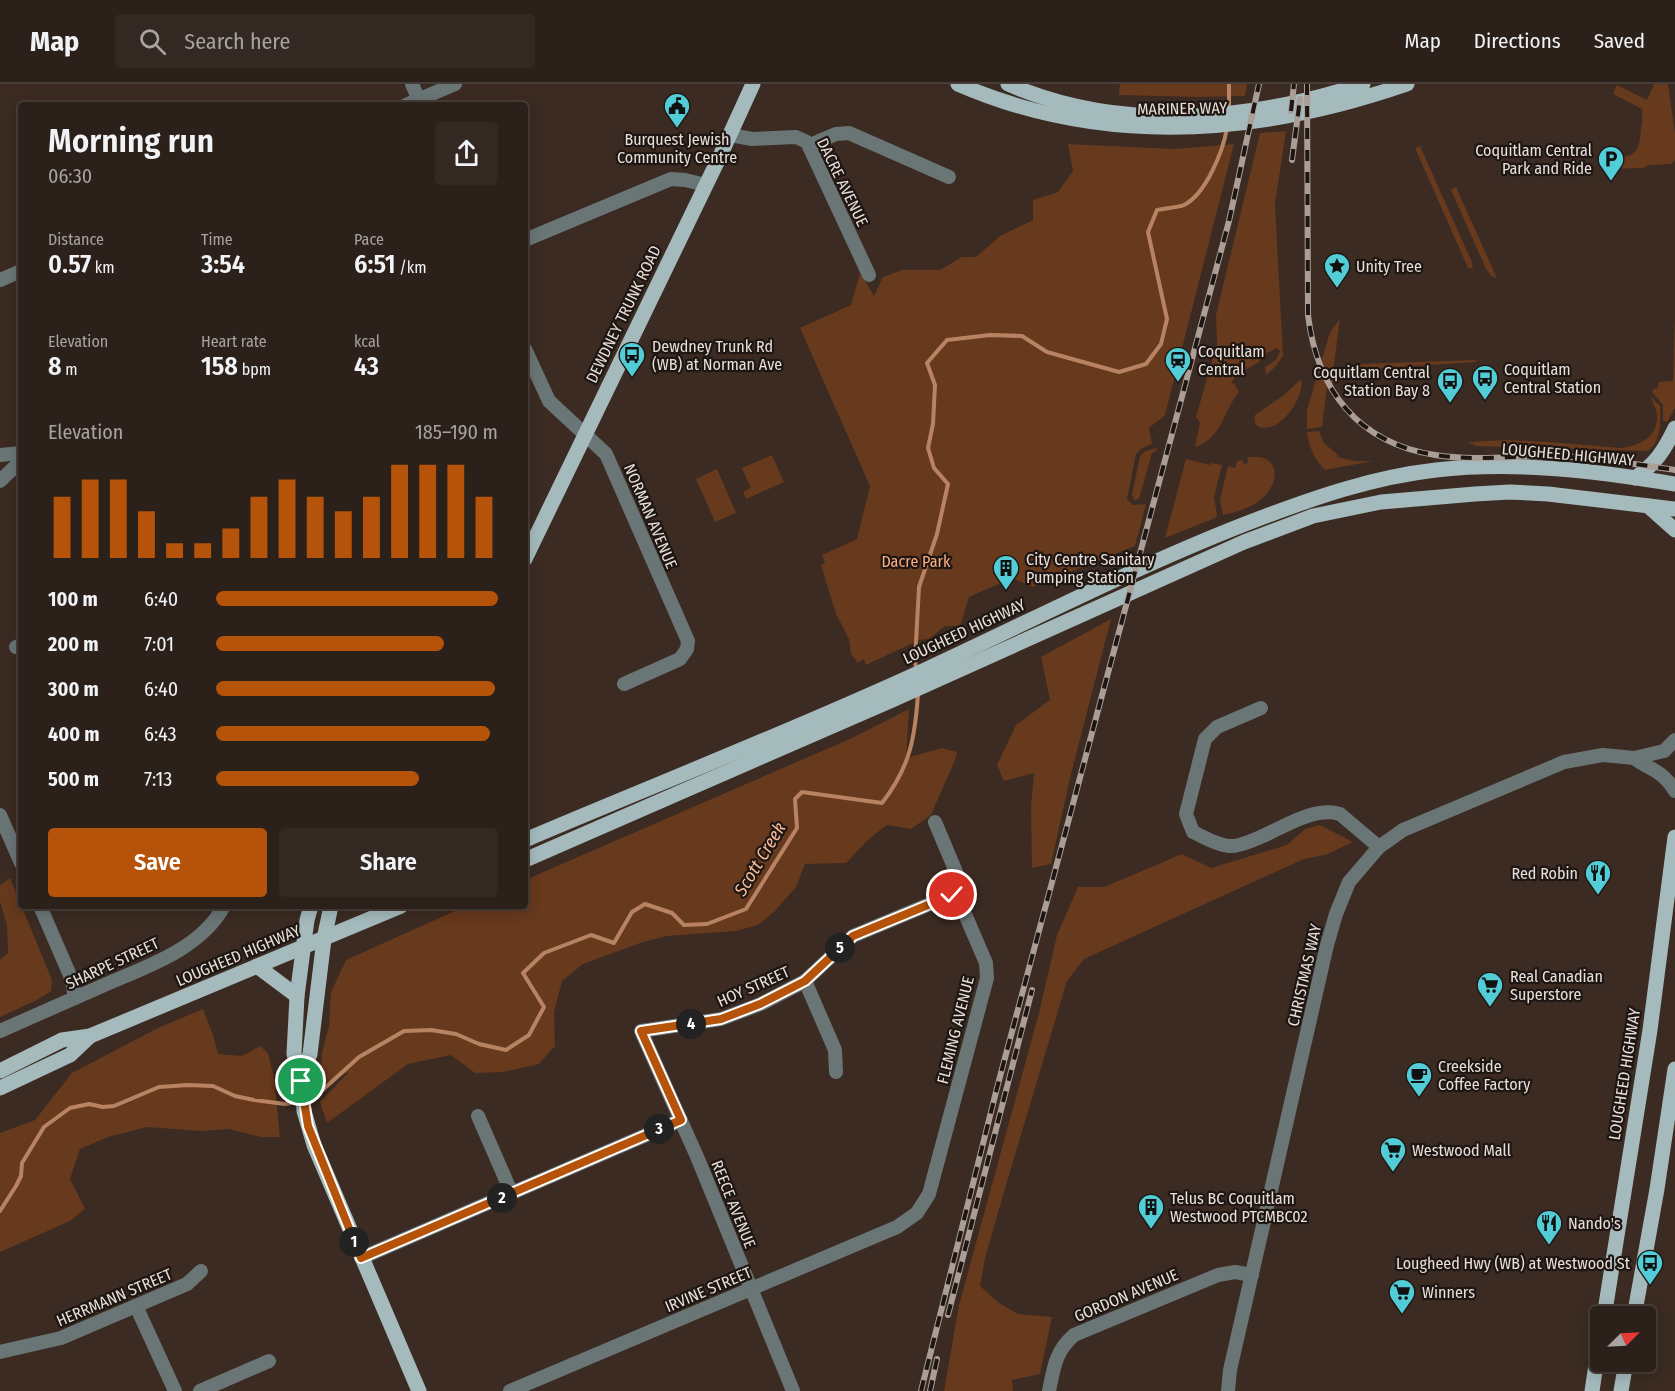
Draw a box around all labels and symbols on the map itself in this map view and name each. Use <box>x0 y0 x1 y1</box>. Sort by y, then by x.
public building icon: Burquest Jewish Community Centre <box>662 91 692 129</box>
street label: MARINER WAY <box>1137 98 1227 119</box>
place label: Burquest Jewish Community Centre <box>617 130 737 167</box>
street label: DACRE AVENUE <box>813 135 872 230</box>
place label: Coquitlam Central Park and Ride <box>1475 141 1592 178</box>
parking icon: Coquitlam Central Park and Ride <box>1596 144 1626 182</box>
street label: DEWDNEY TRUNK ROAD <box>582 242 665 386</box>
place icon: Unity Tree <box>1322 251 1352 289</box>
place label: Unity Tree <box>1356 257 1422 276</box>
place label: Dewdney Trunk Rd (WB) at Norman Ave <box>652 337 782 374</box>
bus stop icon: Dewdney Trunk Rd (WB) at Norman Ave <box>617 340 647 378</box>
place label: Coquitlam Central <box>1198 342 1265 379</box>
station icon: Coquitlam Central <box>1163 345 1193 383</box>
place label: Coquitlam Central Station <box>1504 360 1601 397</box>
place label: Coquitlam Central Station Bay 8 <box>1313 363 1430 400</box>
bus stop icon: Coquitlam Central Station <box>1470 363 1500 401</box>
bus stop icon: Coquitlam Central Station Bay 8 <box>1435 366 1465 404</box>
street label: LOUGHEED HIGHWAY <box>1501 439 1635 470</box>
street label: NORMAN AVENUE <box>620 461 681 572</box>
place label: City Centre Sanitary Pumping Station <box>1026 550 1155 587</box>
park label: Dacre Park <box>881 552 951 571</box>
building icon: City Centre Sanitary Pumping Station <box>991 553 1021 591</box>
street label: LOUGHEED HIGHWAY <box>900 595 1029 668</box>
water label: Scott Creek <box>729 818 791 901</box>
restaurant icon: Red Robin <box>1583 858 1613 896</box>
place label: Red Robin <box>1511 864 1578 883</box>
pin <box>926 869 977 920</box>
street label: LOUGHEED HIGHWAY <box>173 921 303 990</box>
street label: CHRISTMAS WAY <box>1283 922 1326 1028</box>
street label: SHARPE STREET <box>63 933 162 993</box>
pin: 5 <box>825 933 855 963</box>
street label: HOY STREET <box>714 962 793 1011</box>
place label: Real Canadian Superstore <box>1510 967 1603 1004</box>
supermarket icon: Real Canadian Superstore <box>1475 970 1505 1008</box>
street label: FLEMING AVENUE <box>933 974 978 1086</box>
street label: LOUGHEED HIGHWAY <box>1605 1007 1644 1141</box>
pin: 4 <box>676 1009 706 1039</box>
pin <box>275 1055 326 1106</box>
place label: Creekside Coffee Factory <box>1438 1057 1531 1094</box>
cafe icon: Creekside Coffee Factory <box>1404 1060 1434 1098</box>
pin: 3 <box>644 1114 674 1144</box>
supermarket icon: Westwood Mall <box>1378 1135 1408 1173</box>
place label: Westwood Mall <box>1412 1141 1511 1160</box>
street label: REECE AVENUE <box>707 1157 760 1251</box>
pin: 2 <box>487 1183 517 1213</box>
place label: Telus BC Coquitlam Westwood PTCMBC02 <box>1170 1189 1308 1226</box>
building icon: Telus BC Coquitlam Westwood PTCMBC02 <box>1136 1192 1166 1230</box>
restaurant icon: Nando's <box>1534 1208 1564 1246</box>
place label: Nando's <box>1568 1214 1621 1233</box>
pin: 1 <box>339 1227 369 1257</box>
bus stop icon: Lougheed Hwy (WB) at Westwood St <box>1635 1248 1665 1286</box>
place label: Lougheed Hwy (WB) at Westwood St <box>1396 1254 1631 1273</box>
street label: IRVINE STREET <box>662 1262 755 1316</box>
street label: HERRMANN STREET <box>54 1264 175 1330</box>
street label: GORDON AVENUE <box>1071 1265 1181 1326</box>
supermarket icon: Winners <box>1387 1277 1417 1315</box>
place label: Winners <box>1422 1283 1475 1302</box>
north arrow <box>1590 1306 1656 1372</box>

